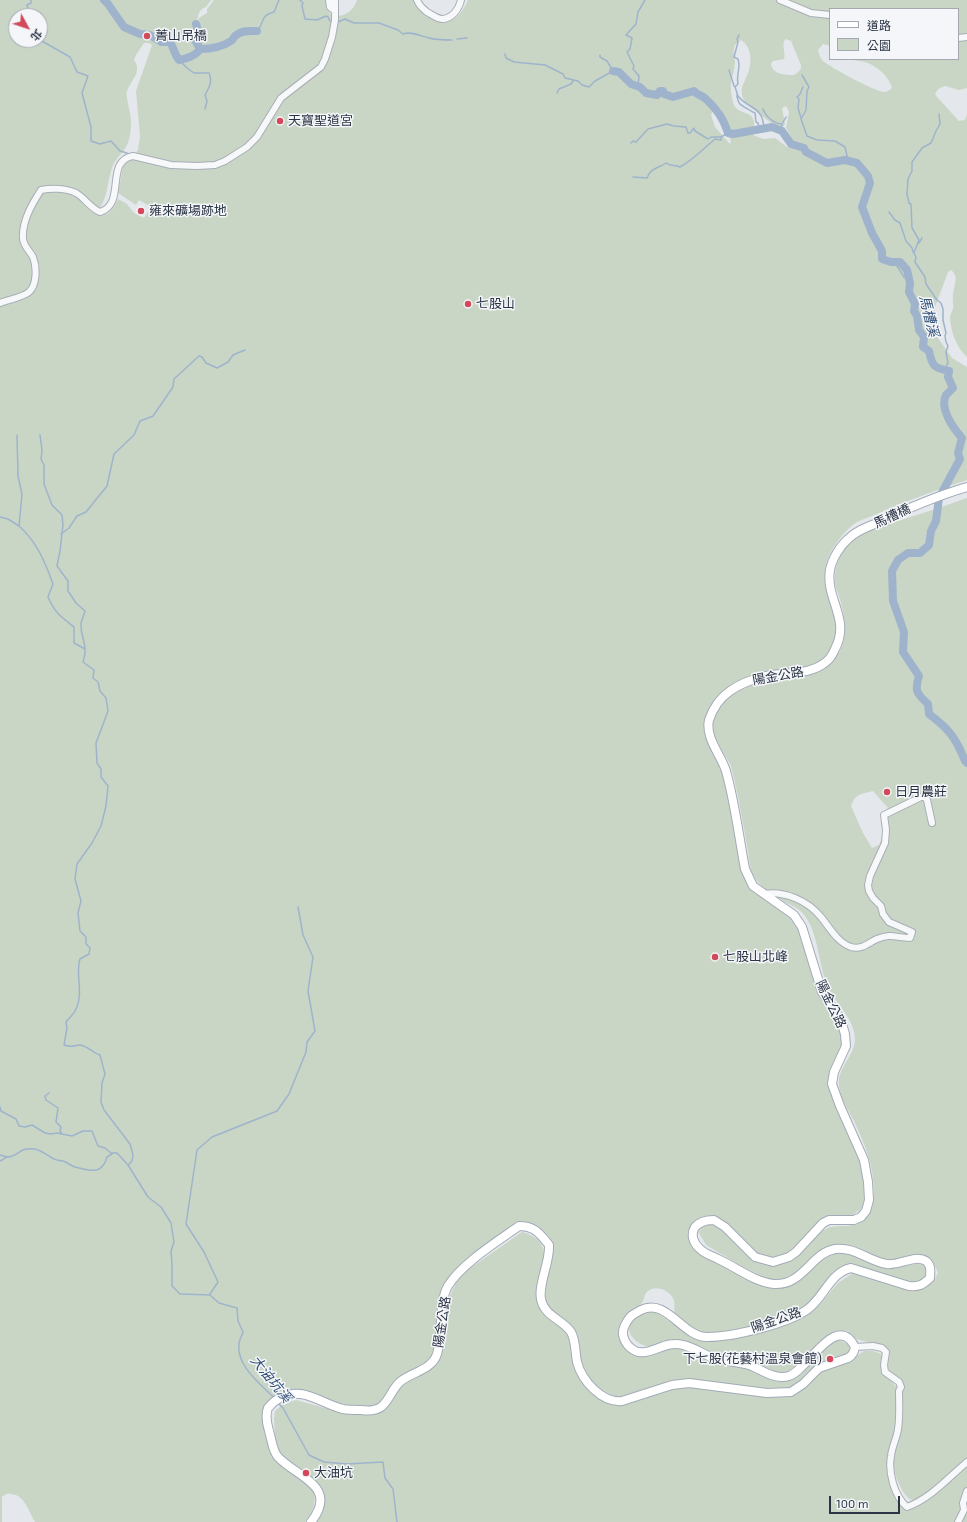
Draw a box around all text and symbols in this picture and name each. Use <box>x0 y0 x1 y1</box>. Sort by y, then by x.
north arrow <box>8 8 48 48</box>
legend <box>829 8 959 60</box>
text: 道路 <box>867 18 891 32</box>
text: 北 <box>28 27 45 44</box>
place label: 菁山吊橋 <box>155 28 207 44</box>
marker: 菁山吊橋 <box>142 31 152 41</box>
text: 公園 <box>867 38 891 52</box>
place label: 天寶聖道宮 <box>288 113 353 129</box>
marker: 天寶聖道宮 <box>275 116 285 126</box>
place label: 雍來礦場跡地 <box>149 203 227 219</box>
marker: 雍來礦場跡地 <box>136 206 146 216</box>
water label: 馬槽溪 <box>916 294 942 338</box>
place label: 七股山 <box>476 296 515 312</box>
marker: 七股山 <box>463 299 473 309</box>
street label: 馬槽橋 <box>871 501 913 531</box>
street label: 陽金公路 <box>751 664 805 688</box>
place label: 日月農莊 <box>895 784 947 800</box>
marker: 日月農莊 <box>882 787 892 797</box>
place label: 七股山北峰 <box>723 949 788 965</box>
marker: 七股山北峰 <box>710 952 720 962</box>
street label: 陽金公路 <box>813 977 849 1031</box>
street label: 陽金公路 <box>430 1295 454 1349</box>
street label: 陽金公路 <box>749 1304 803 1336</box>
place label: 下七股(花藝村溫泉會館) <box>683 1351 822 1367</box>
water label: 大油坑溪 <box>247 1352 295 1406</box>
marker: 下七股(花藝村溫泉會館) <box>825 1354 835 1364</box>
place label: 大油坑 <box>314 1465 353 1481</box>
marker: 大油坑 <box>301 1468 311 1478</box>
scale bar <box>831 1488 902 1514</box>
text: 100 m <box>836 1496 868 1510</box>

